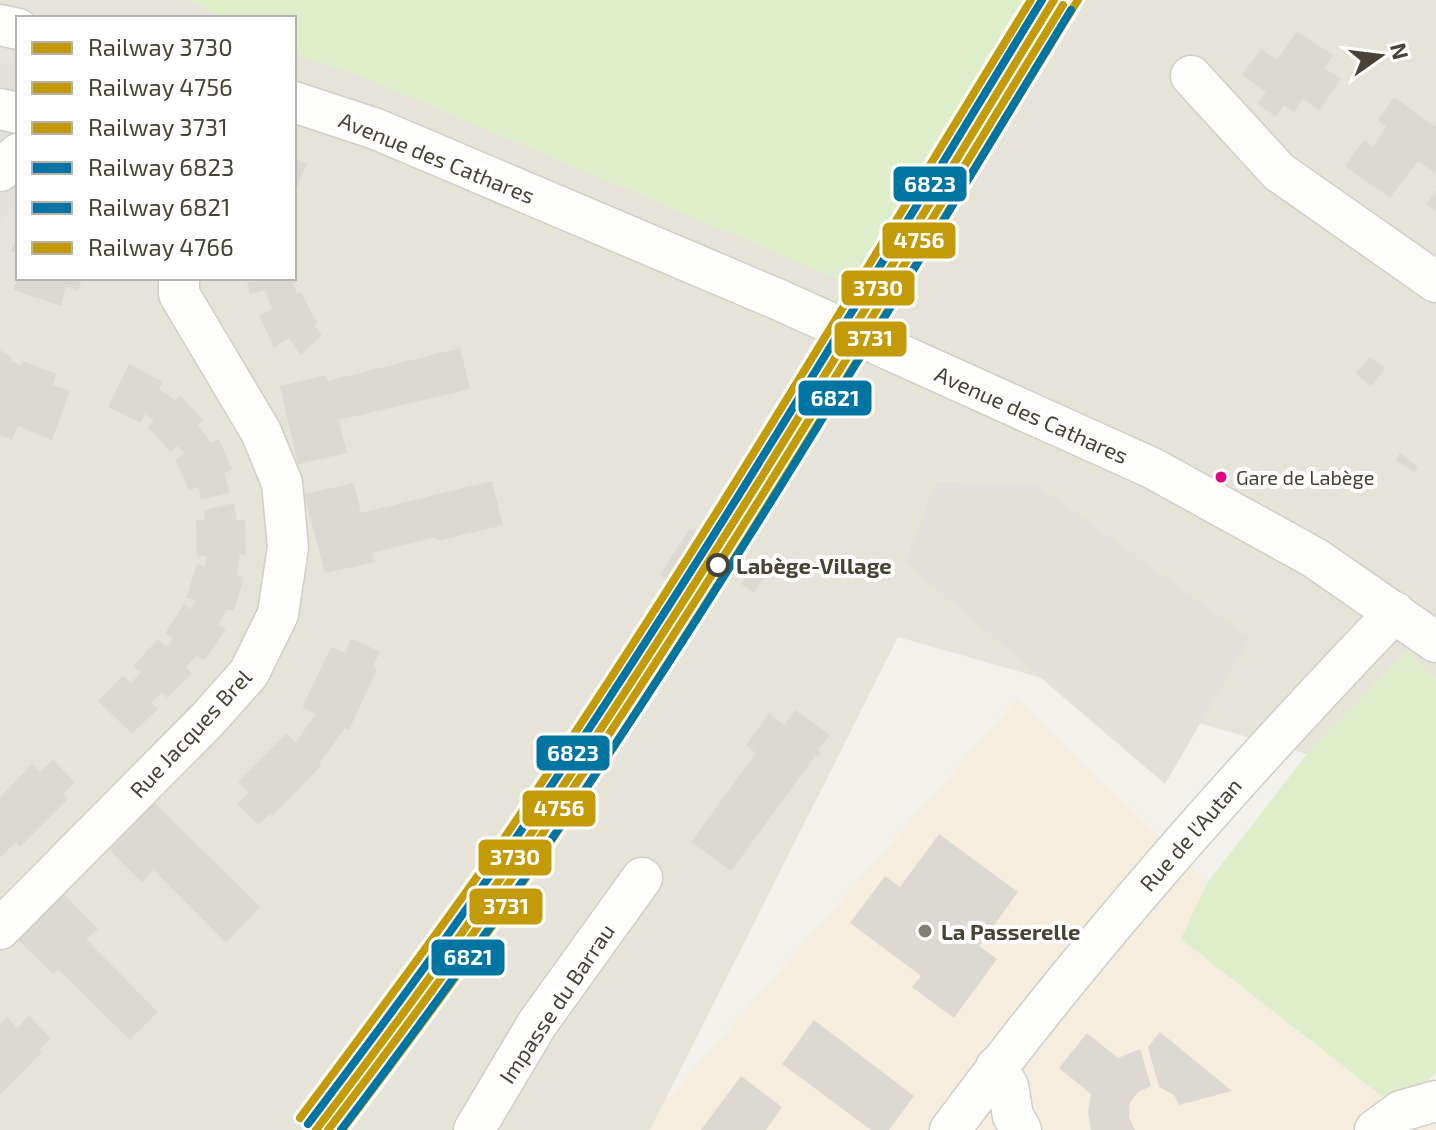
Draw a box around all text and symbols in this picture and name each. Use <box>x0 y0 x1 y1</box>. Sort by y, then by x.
legend <box>16 16 296 280</box>
north arrow <box>1340 16 1420 96</box>
text: Railway 3730 <box>88 32 233 61</box>
text: N <box>1386 40 1415 62</box>
text: Railway 4756 <box>88 72 233 101</box>
street label: Avenue des Cathares <box>335 106 539 208</box>
text: Railway 3731 <box>88 112 228 141</box>
text: Railway 6823 <box>88 152 234 181</box>
line badge: 6823 <box>892 165 968 203</box>
text: 6823 <box>904 170 956 196</box>
text: Railway 6821 <box>88 192 231 221</box>
line badge: 4756 <box>881 221 957 260</box>
text: 4756 <box>894 226 944 252</box>
text: Railway 4766 <box>88 232 234 261</box>
line badge: 3730 <box>840 269 916 307</box>
text: 3730 <box>853 274 903 300</box>
line badge: 3731 <box>833 320 908 358</box>
text: 3731 <box>847 324 893 350</box>
street label: Avenue des Cathares <box>931 360 1133 468</box>
line badge: 6821 <box>797 379 873 417</box>
text: 6821 <box>811 384 859 410</box>
place label: Gare de Labège <box>1236 465 1374 489</box>
marker: Gare de Labège <box>1213 469 1229 485</box>
place label: Labège-Village <box>736 552 892 578</box>
marker: Labège-Village <box>707 554 729 576</box>
street label: Rue Jacques Brel <box>124 663 256 803</box>
line badge: 6823 <box>535 734 611 772</box>
text: 6823 <box>547 739 599 765</box>
street label: Rue de l'Autan <box>1134 772 1246 896</box>
line badge: 4756 <box>521 789 597 828</box>
text: 4756 <box>534 794 584 820</box>
line badge: 3730 <box>477 838 553 877</box>
text: 3730 <box>490 843 540 869</box>
line badge: 3731 <box>468 887 544 926</box>
text: 3731 <box>483 892 529 918</box>
street label: Impasse du Barrau <box>493 918 619 1088</box>
place label: La Passerelle <box>941 918 1080 944</box>
marker: La Passerelle <box>916 922 934 940</box>
line badge: 6821 <box>430 938 506 977</box>
text: 6821 <box>444 943 492 969</box>

